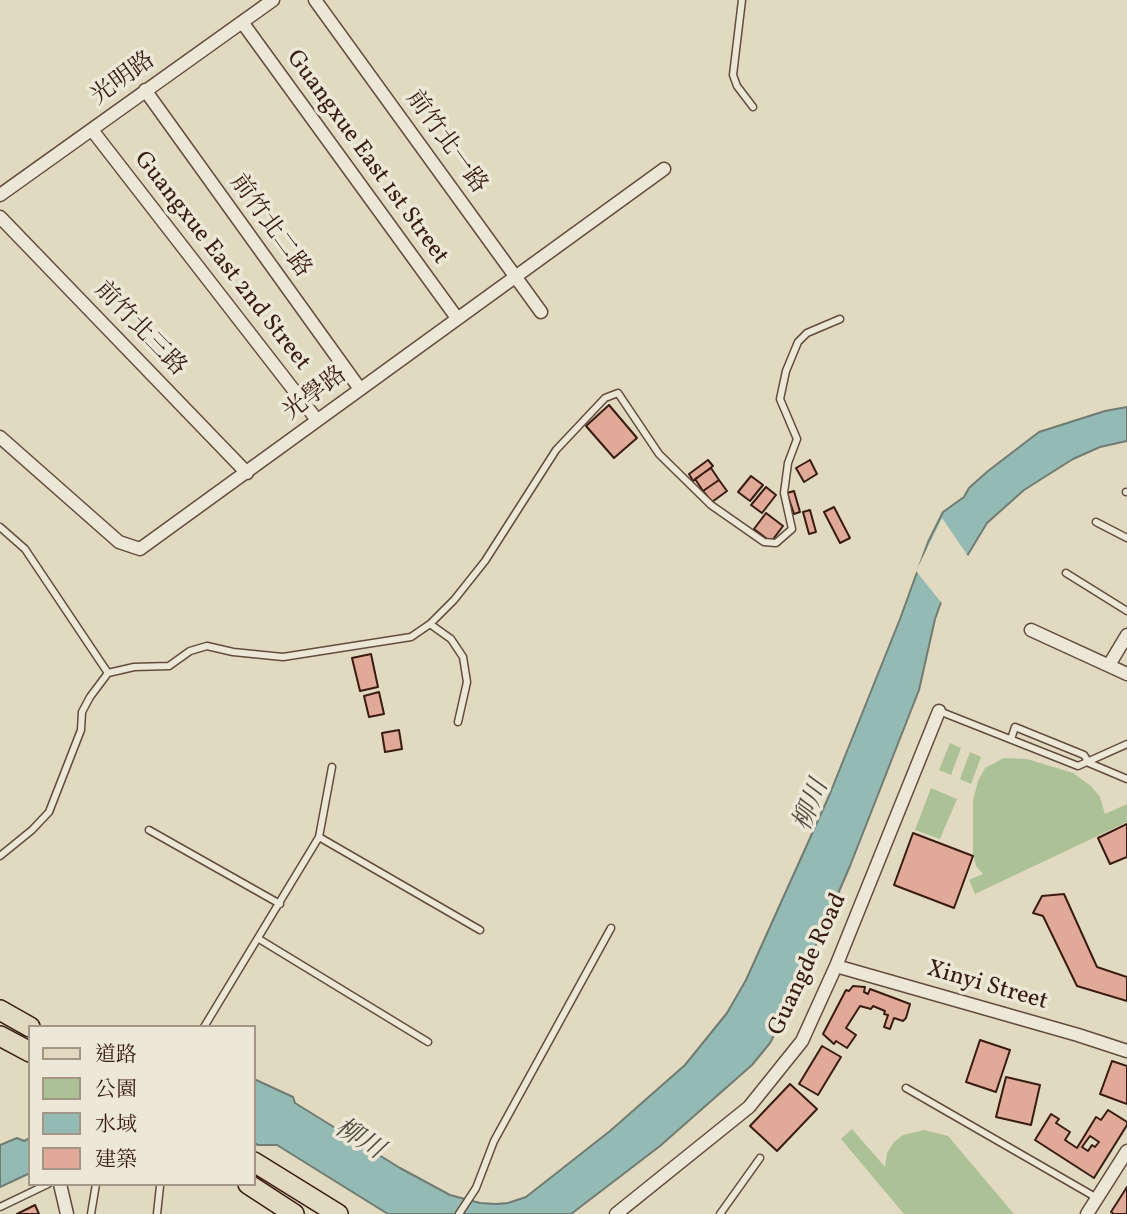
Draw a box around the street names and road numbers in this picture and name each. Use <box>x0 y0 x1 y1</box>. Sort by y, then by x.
street label: Guangxue East 1st Street <box>279 45 453 271</box>
street label: 光明路 <box>86 47 162 113</box>
street label: 前竹北一路 <box>398 86 492 200</box>
street label: Guangxue East 2nd Street <box>126 147 316 377</box>
street label: 前竹北二路 <box>222 170 316 284</box>
street label: 前竹北三路 <box>87 277 191 383</box>
street label: 光學路 <box>279 362 353 428</box>
street label: Guangde Road <box>764 889 854 1041</box>
street label: Xinyi Street <box>923 956 1051 1018</box>

